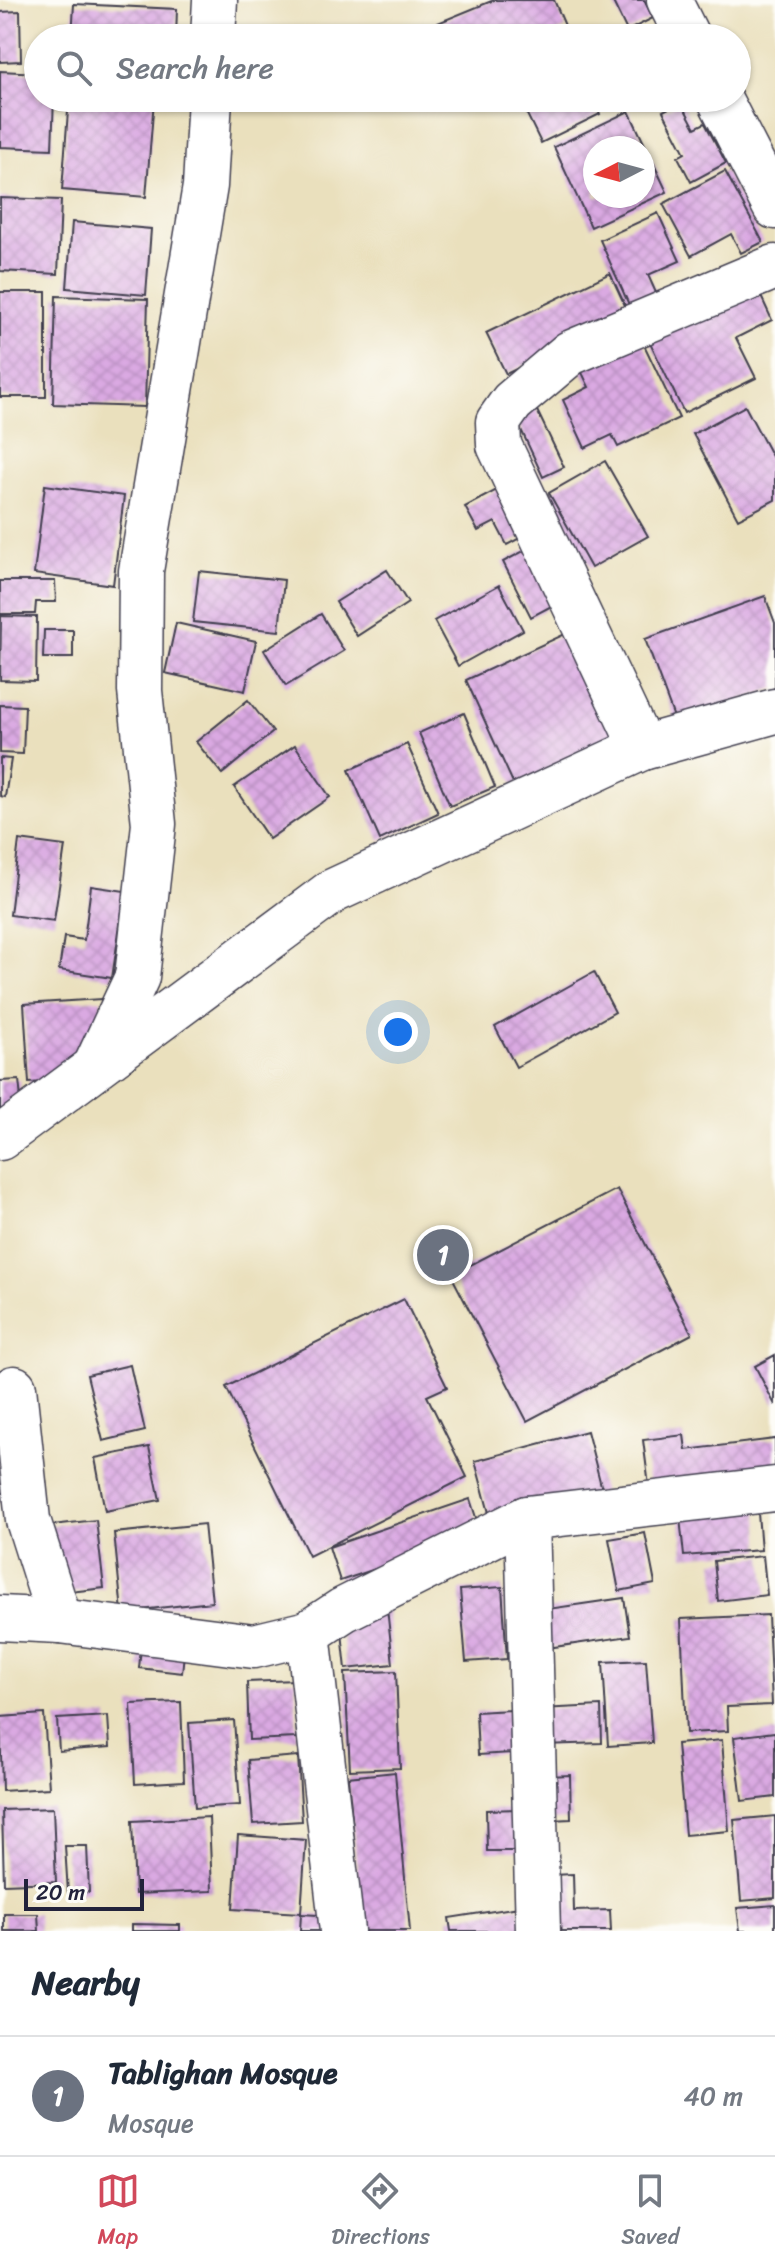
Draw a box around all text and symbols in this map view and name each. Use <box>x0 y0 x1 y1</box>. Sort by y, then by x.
search box <box>24 24 751 112</box>
text: Search here <box>116 41 274 95</box>
icon: search <box>52 46 96 90</box>
north arrow <box>583 136 655 208</box>
your location <box>378 1012 418 1052</box>
pin: 1 <box>417 1225 469 1285</box>
text: 20 m <box>36 1873 85 1912</box>
scale bar <box>24 1875 144 1911</box>
text: Nearby <box>32 1953 140 2013</box>
text: Tablighan Mosque <box>108 2046 337 2100</box>
text: 1 <box>52 2073 64 2119</box>
text: 40 m <box>684 2073 743 2119</box>
text: Mosque <box>108 2100 194 2146</box>
tab: Map <box>96 2169 140 2256</box>
tab: Directions <box>331 2169 430 2256</box>
tab: Saved <box>621 2169 679 2256</box>

